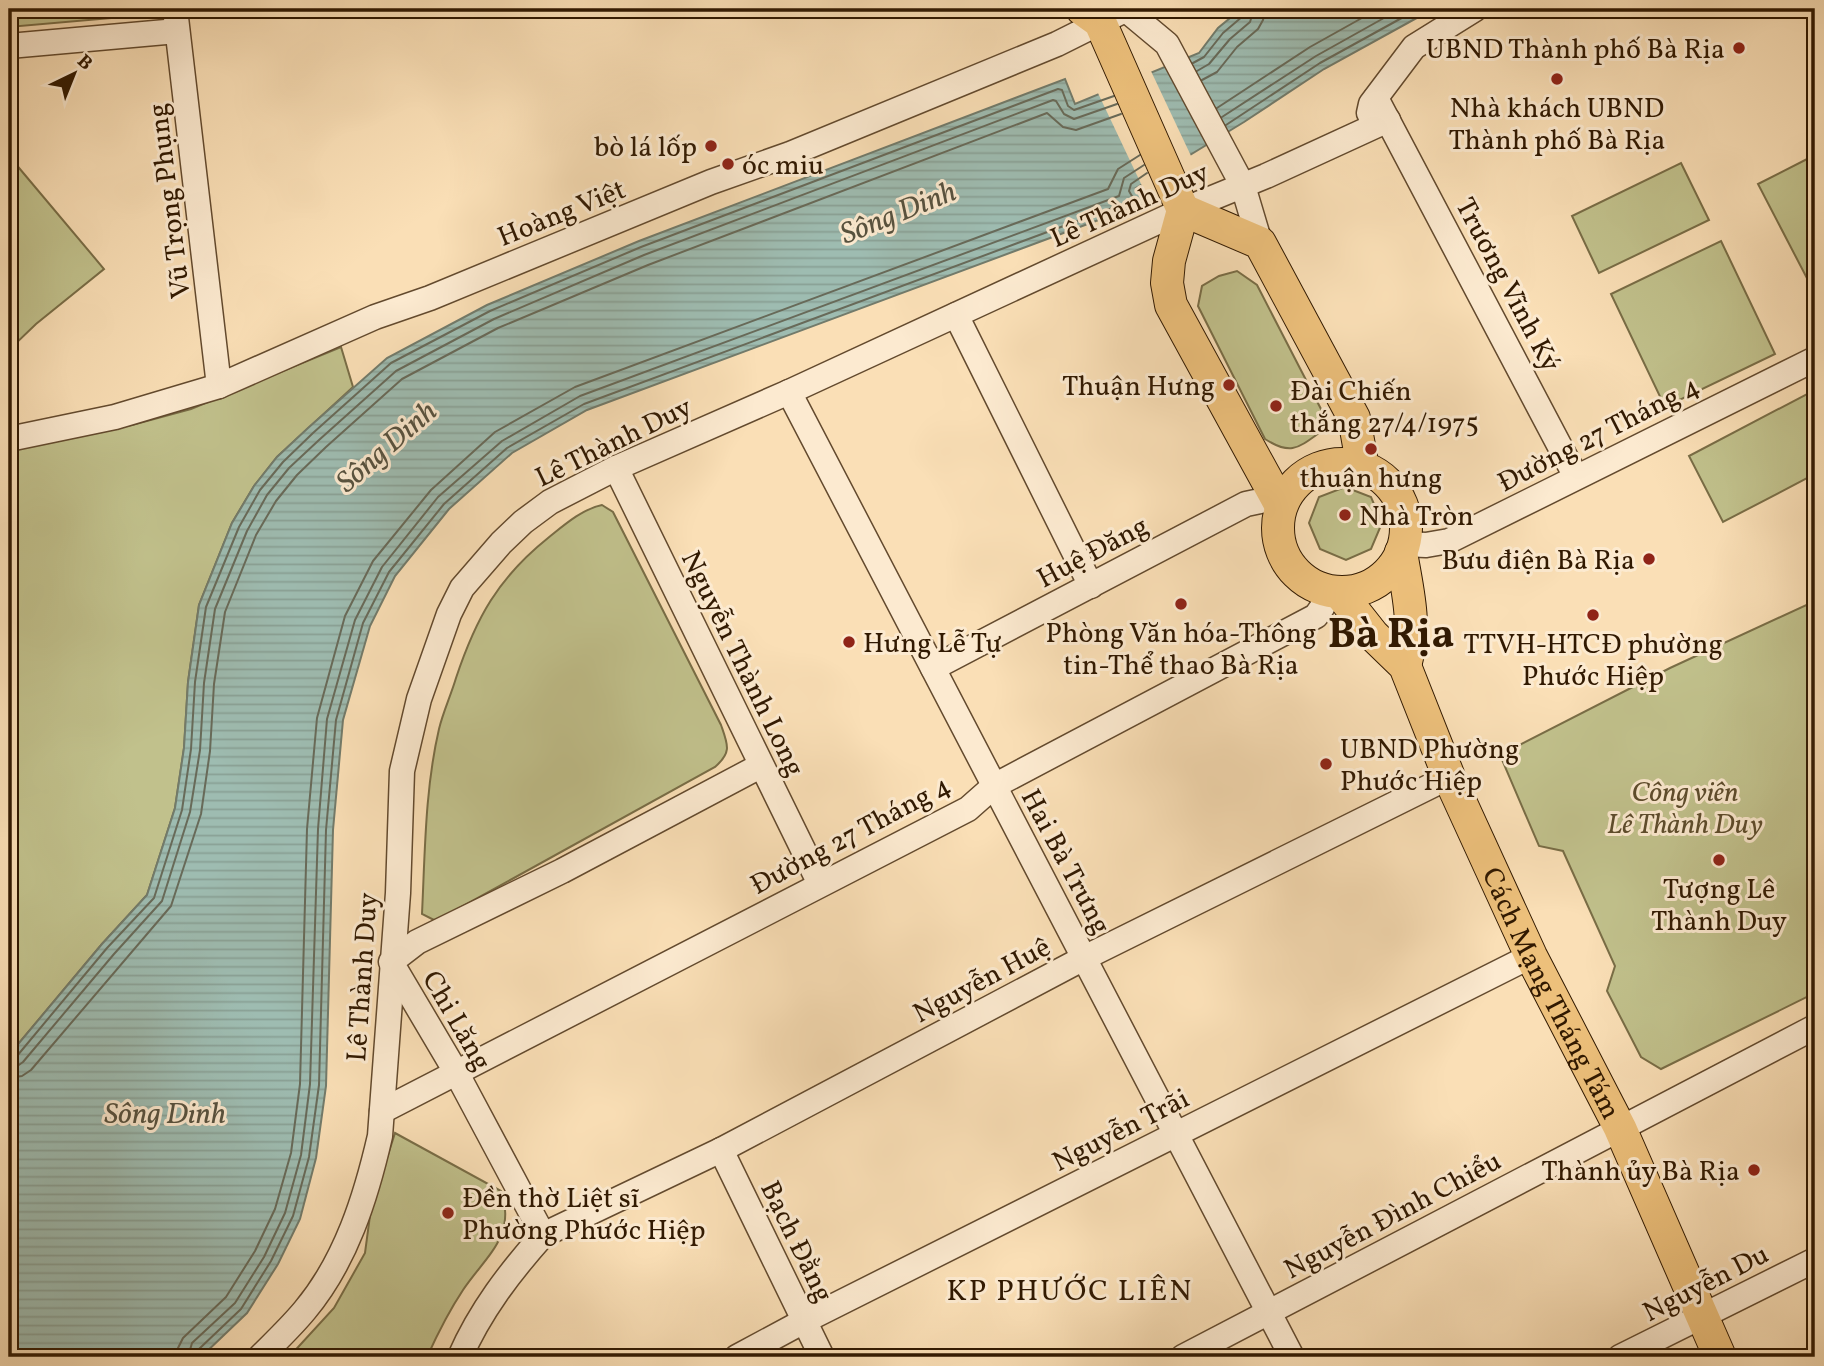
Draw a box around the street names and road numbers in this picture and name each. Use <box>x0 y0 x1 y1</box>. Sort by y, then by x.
street label: Vũ Trọng Phụng <box>139 101 202 301</box>
street label: Lê Thành Duy <box>1045 154 1215 259</box>
street label: Hoàng Việt <box>492 171 632 258</box>
street label: Trương Vĩnh Ký <box>1445 191 1569 379</box>
street label: Đường 27 Tháng 4 <box>1492 368 1707 503</box>
street label: Lê Thành Duy <box>529 389 699 498</box>
street label: Huệ Đăng <box>1031 508 1156 599</box>
street label: Nguyễn Thành Long <box>670 545 813 784</box>
street label: Đường 27 Tháng 4 <box>744 767 958 905</box>
street label: Hai Bà Trưng <box>1010 783 1119 942</box>
street label: Cách Mạng Tháng Tám <box>1471 862 1629 1127</box>
street label: Lê Thành Duy <box>338 891 389 1063</box>
street label: Nguyễn Huệ <box>907 929 1058 1034</box>
street label: Chi Lăng <box>412 964 500 1078</box>
street label: Nguyễn Trãi <box>1046 1080 1196 1182</box>
street label: Nguyễn Đình Chiểu <box>1278 1142 1509 1290</box>
street label: Bạch Đằng <box>750 1175 842 1309</box>
street label: Nguyễn Du <box>1636 1236 1776 1333</box>

